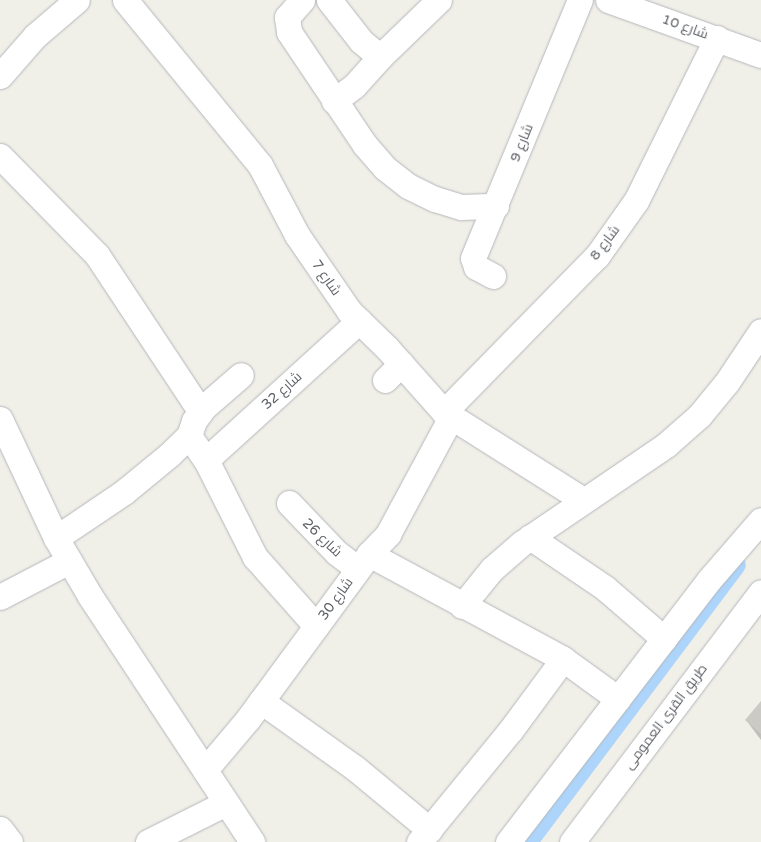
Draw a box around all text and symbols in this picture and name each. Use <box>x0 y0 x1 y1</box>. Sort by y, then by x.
street label: شارع 10 <box>659 11 711 43</box>
street label: شارع 9 <box>507 122 537 164</box>
street label: شارع 8 <box>586 222 624 264</box>
street label: شارع 7 <box>308 257 344 299</box>
street label: شارع 32 <box>258 369 306 413</box>
street label: شارع 26 <box>299 515 345 561</box>
street label: شارع 30 <box>315 575 357 623</box>
street label: طريق القرى العمومى <box>621 661 711 773</box>

